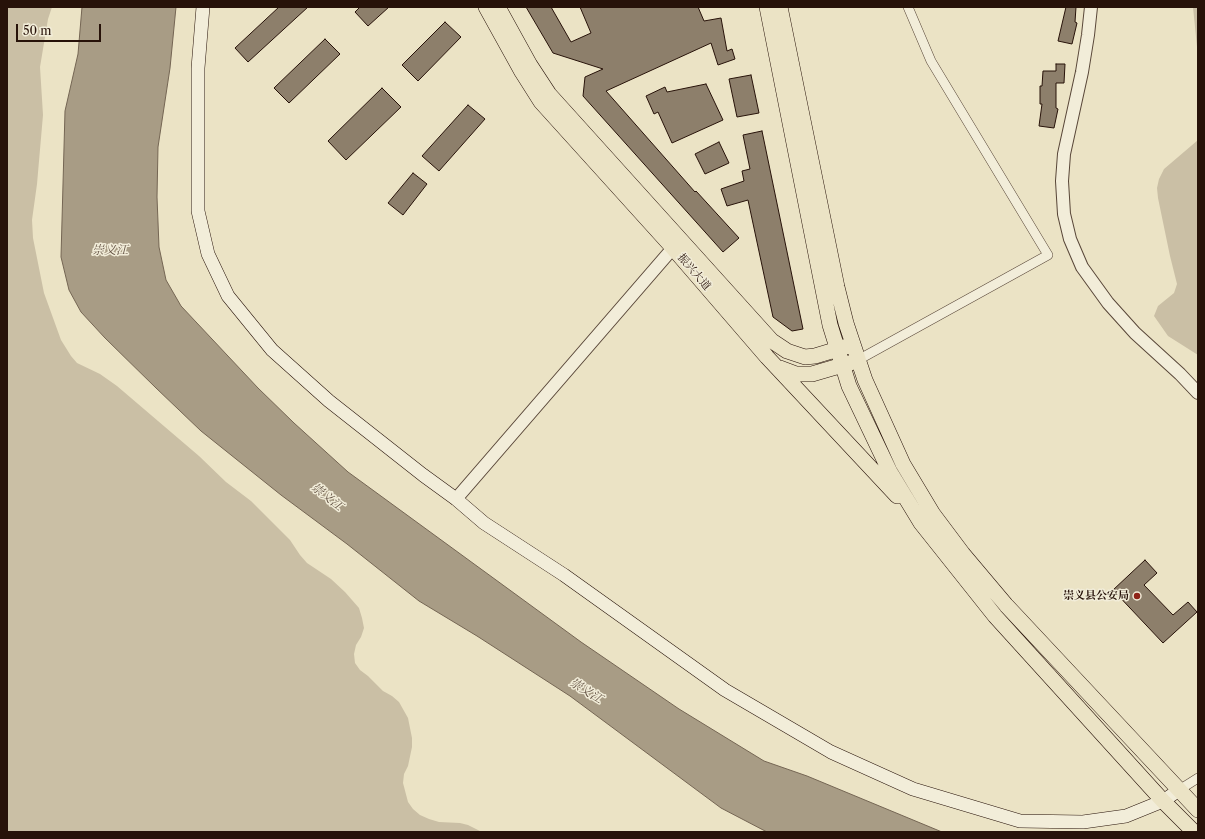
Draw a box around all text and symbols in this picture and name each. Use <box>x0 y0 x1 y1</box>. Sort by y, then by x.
scale bar <box>18 16 103 42</box>
text: 50 m <box>23 23 52 38</box>
water label: 崇义江 <box>92 244 128 258</box>
street label: 振兴大道 <box>675 251 713 293</box>
water label: 崇义江 <box>308 480 346 514</box>
place label: 崇义县公安局 <box>1063 589 1129 603</box>
marker: 崇义县公安局 <box>1132 591 1142 601</box>
water label: 崇义江 <box>567 675 605 707</box>

